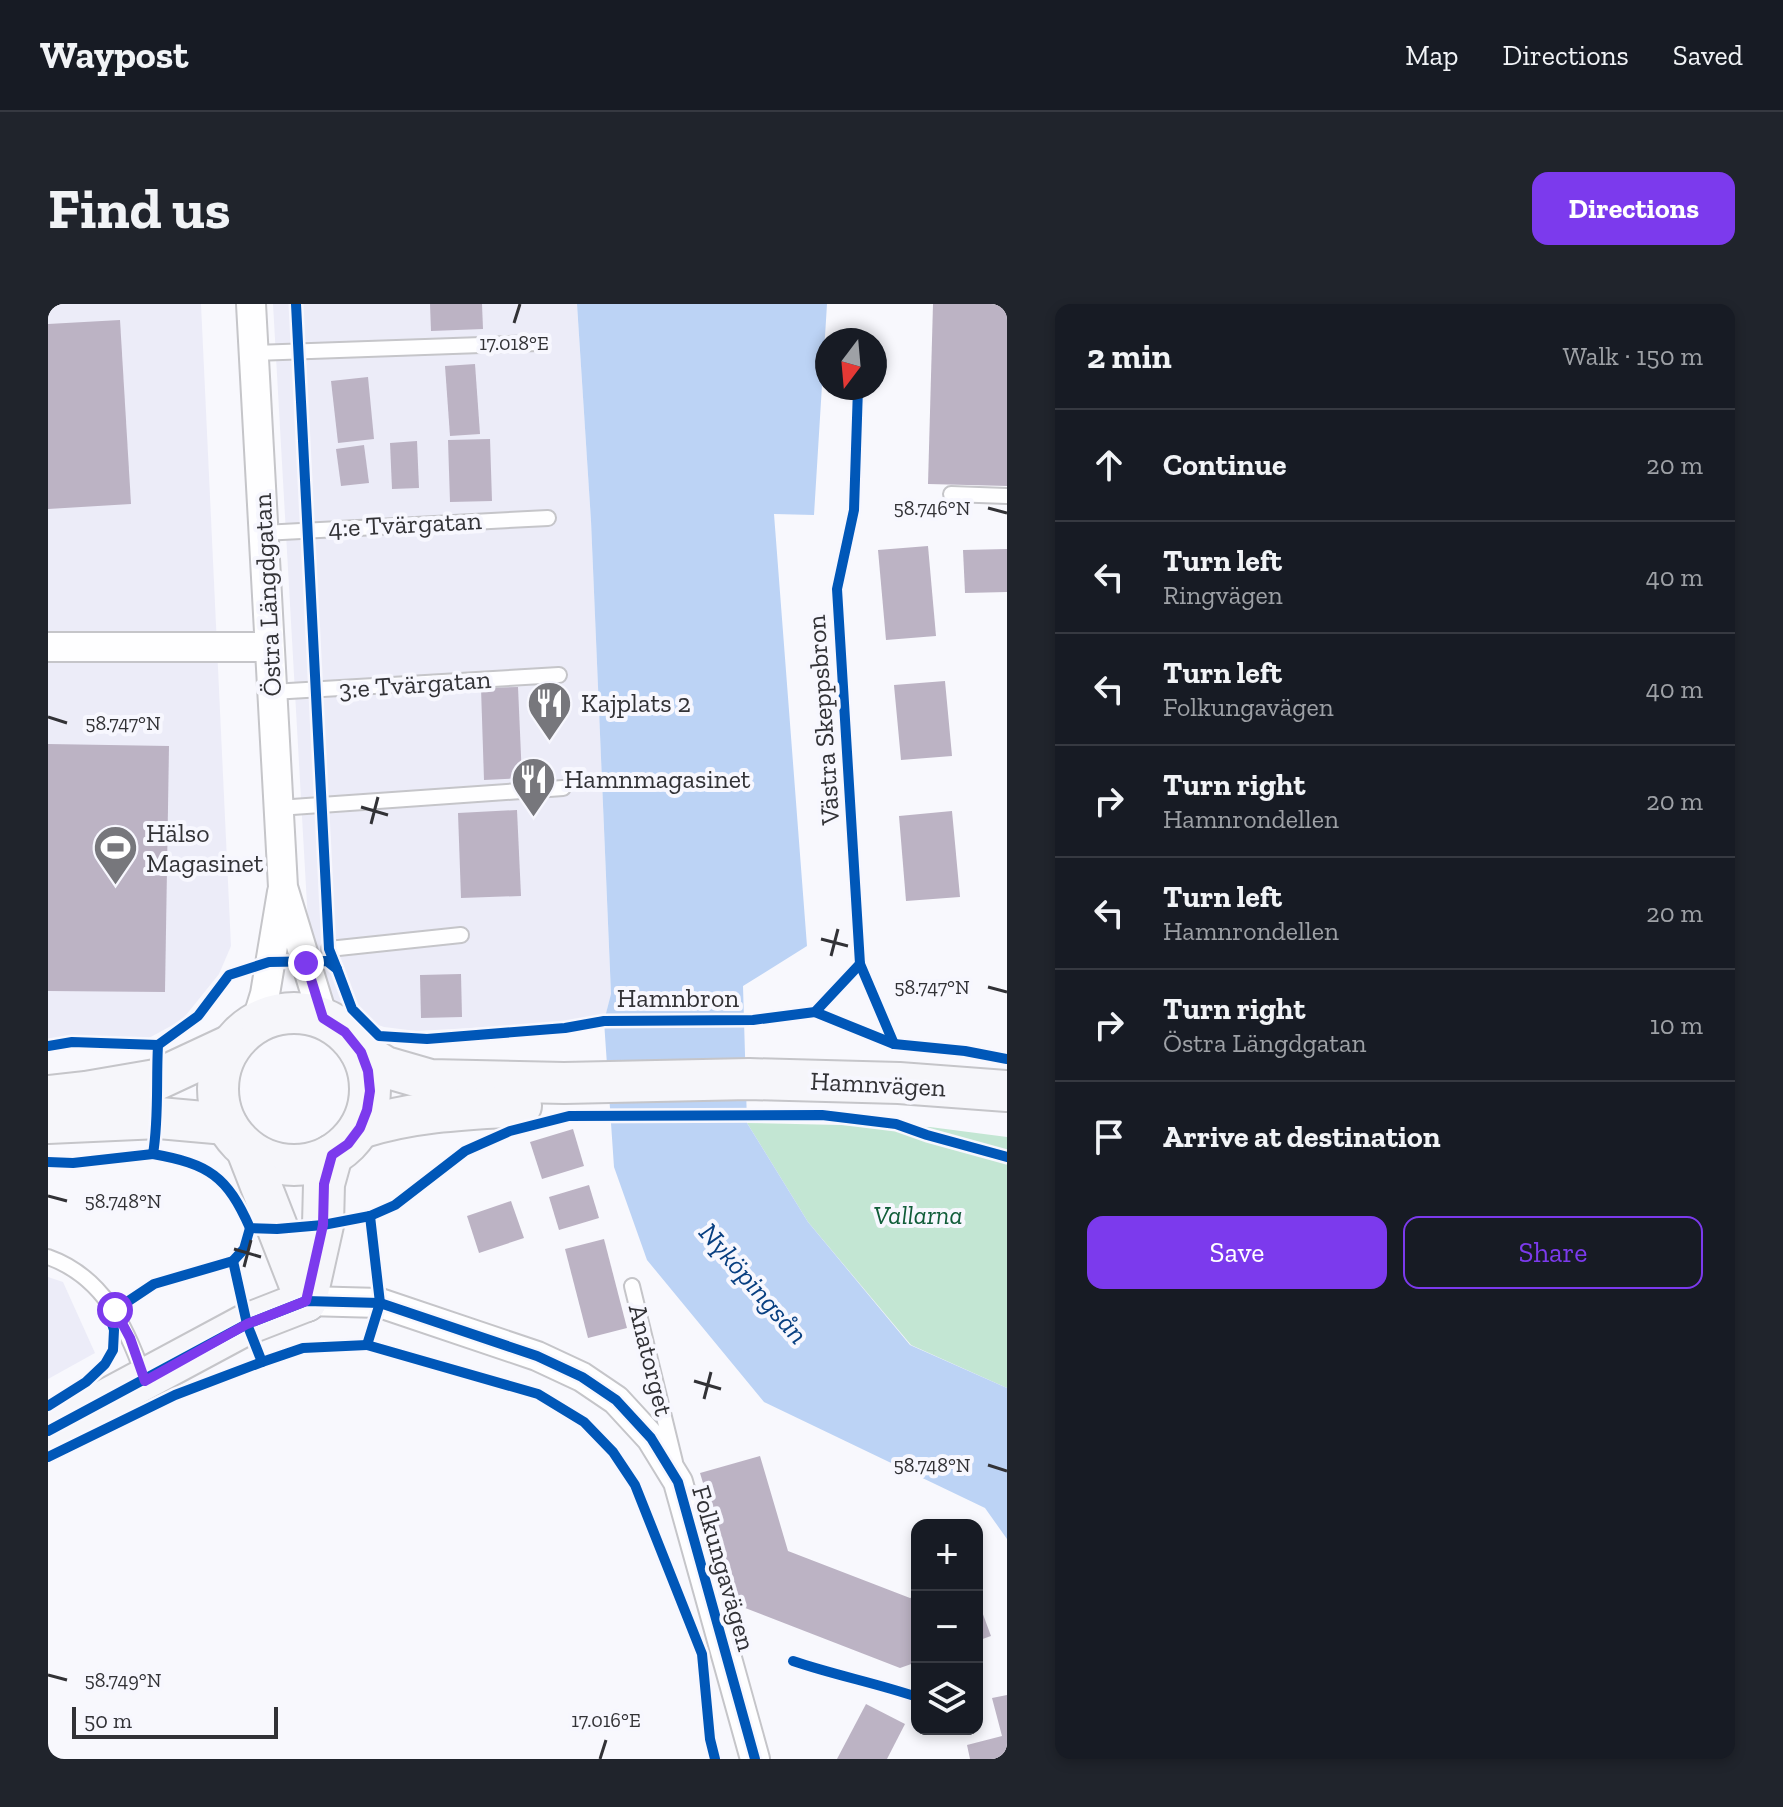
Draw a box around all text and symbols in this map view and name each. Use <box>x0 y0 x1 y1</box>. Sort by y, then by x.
text: Waypost <box>40 32 188 78</box>
text: Map <box>1405 39 1458 72</box>
text: Directions <box>1502 39 1629 72</box>
text: Saved <box>1673 39 1743 72</box>
button: Directions <box>1532 172 1735 245</box>
text: Find us <box>48 175 231 242</box>
north arrow <box>815 328 887 400</box>
text: 17.018°E <box>479 331 549 355</box>
text: 2 min <box>1087 336 1172 377</box>
text: Walk · 150 m <box>1563 340 1703 372</box>
icon: ahead <box>1087 443 1131 487</box>
text: Continue <box>1163 447 1287 483</box>
text: 20 m <box>1646 449 1703 481</box>
street label: Östra Längdgatan <box>246 493 288 697</box>
text: 58.746°N <box>893 496 971 520</box>
street label: 4:e Tvärgatan <box>327 504 483 544</box>
text: Turn left <box>1163 543 1282 579</box>
icon: left <box>1087 555 1131 599</box>
text: 40 m <box>1646 561 1703 593</box>
text: Ringvägen <box>1163 579 1283 611</box>
street label: Västra Skeppsbron <box>800 614 846 827</box>
text: Turn left <box>1163 655 1282 691</box>
street label: 3:e Tvärgatan <box>338 663 492 705</box>
icon: left <box>1087 667 1131 711</box>
text: 40 m <box>1646 673 1703 705</box>
restaurant icon: Kajplats 2 <box>526 679 574 742</box>
place label: Kajplats 2 <box>581 687 691 719</box>
text: Folkungavägen <box>1163 691 1334 723</box>
text: 58.747°N <box>85 711 161 735</box>
restaurant icon: Hamnmagasinet <box>509 755 557 818</box>
place label: Hamnmagasinet <box>564 763 751 795</box>
text: Turn right <box>1163 767 1305 803</box>
icon: right <box>1087 779 1131 823</box>
text: 20 m <box>1646 785 1703 817</box>
text: Hamnrondellen <box>1163 803 1339 835</box>
place label: Hälso Magasinet <box>146 817 264 879</box>
sports icon: Hälso Magasinet <box>91 824 139 887</box>
text: Turn left <box>1163 879 1282 915</box>
icon: left <box>1087 891 1131 935</box>
text: 20 m <box>1646 897 1703 929</box>
text: Hamnrondellen <box>1163 915 1339 947</box>
route end <box>288 945 324 981</box>
text: 58.747°N <box>894 975 970 999</box>
street label: Hamnbron <box>617 982 739 1014</box>
text: Turn right <box>1163 991 1305 1027</box>
icon: right <box>1087 1003 1131 1047</box>
text: 10 m <box>1650 1009 1703 1041</box>
text: Östra Längdgatan <box>1163 1027 1366 1059</box>
street label: Hamnvägen <box>809 1064 947 1104</box>
icon: arrive <box>1087 1115 1131 1159</box>
text: Arrive at destination <box>1163 1119 1440 1155</box>
text: 58.748°N <box>84 1189 162 1213</box>
park label: Vallarna <box>873 1199 963 1231</box>
water label: Nyköpingsån <box>692 1216 815 1350</box>
button: Save <box>1087 1216 1387 1289</box>
button: Share <box>1403 1216 1703 1289</box>
route start <box>97 1292 133 1328</box>
street label: Anatorget <box>622 1301 680 1420</box>
text: 58.748°N <box>893 1453 971 1477</box>
street label: Folkungavägen <box>685 1482 763 1655</box>
map controls <box>911 1519 983 1735</box>
button: + <box>911 1519 983 1591</box>
button: − <box>911 1591 983 1663</box>
button: layers <box>911 1663 983 1735</box>
text: 58.749°N <box>84 1668 162 1692</box>
scale bar <box>72 1703 278 1739</box>
text: 50 m <box>84 1707 132 1734</box>
text: 17.016°E <box>571 1708 641 1732</box>

